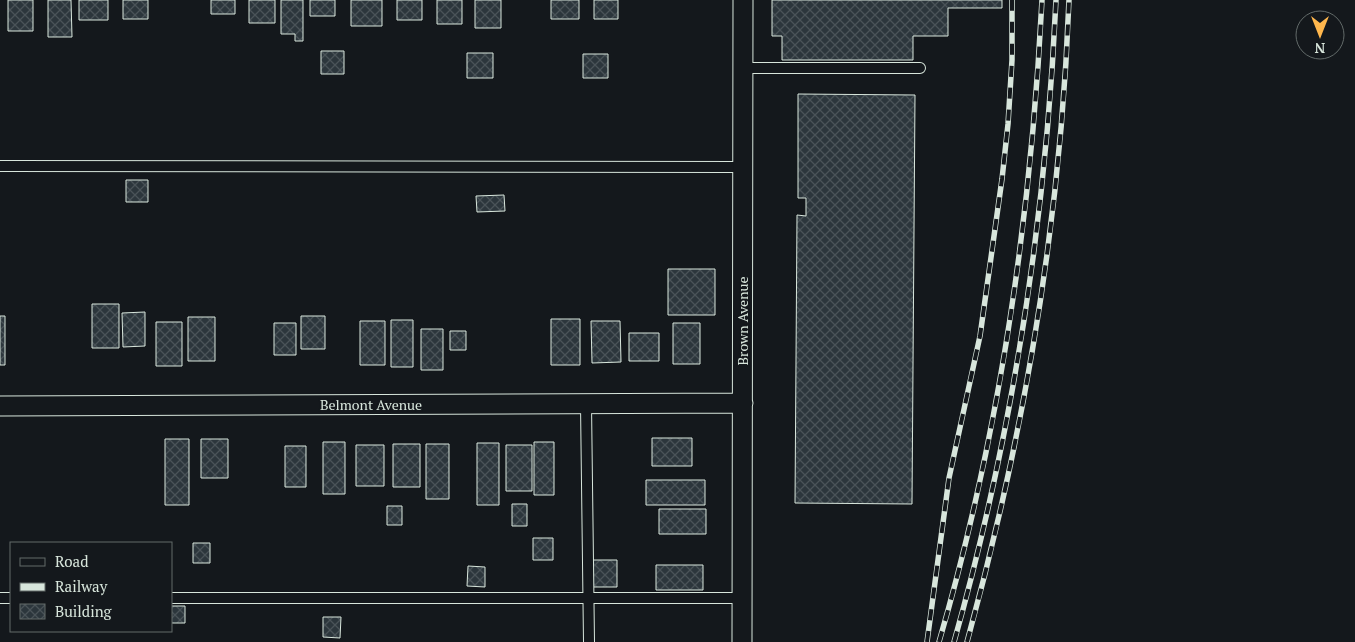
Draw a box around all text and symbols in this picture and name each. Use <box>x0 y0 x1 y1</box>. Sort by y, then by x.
north arrow <box>1295 10 1345 60</box>
text: N <box>1314 39 1325 58</box>
street label: Brown Avenue <box>733 276 752 366</box>
street label: Belmont Avenue <box>320 395 422 414</box>
legend <box>10 542 172 632</box>
text: Road <box>55 551 88 571</box>
text: Railway <box>55 576 108 596</box>
text: Building <box>55 601 113 621</box>

